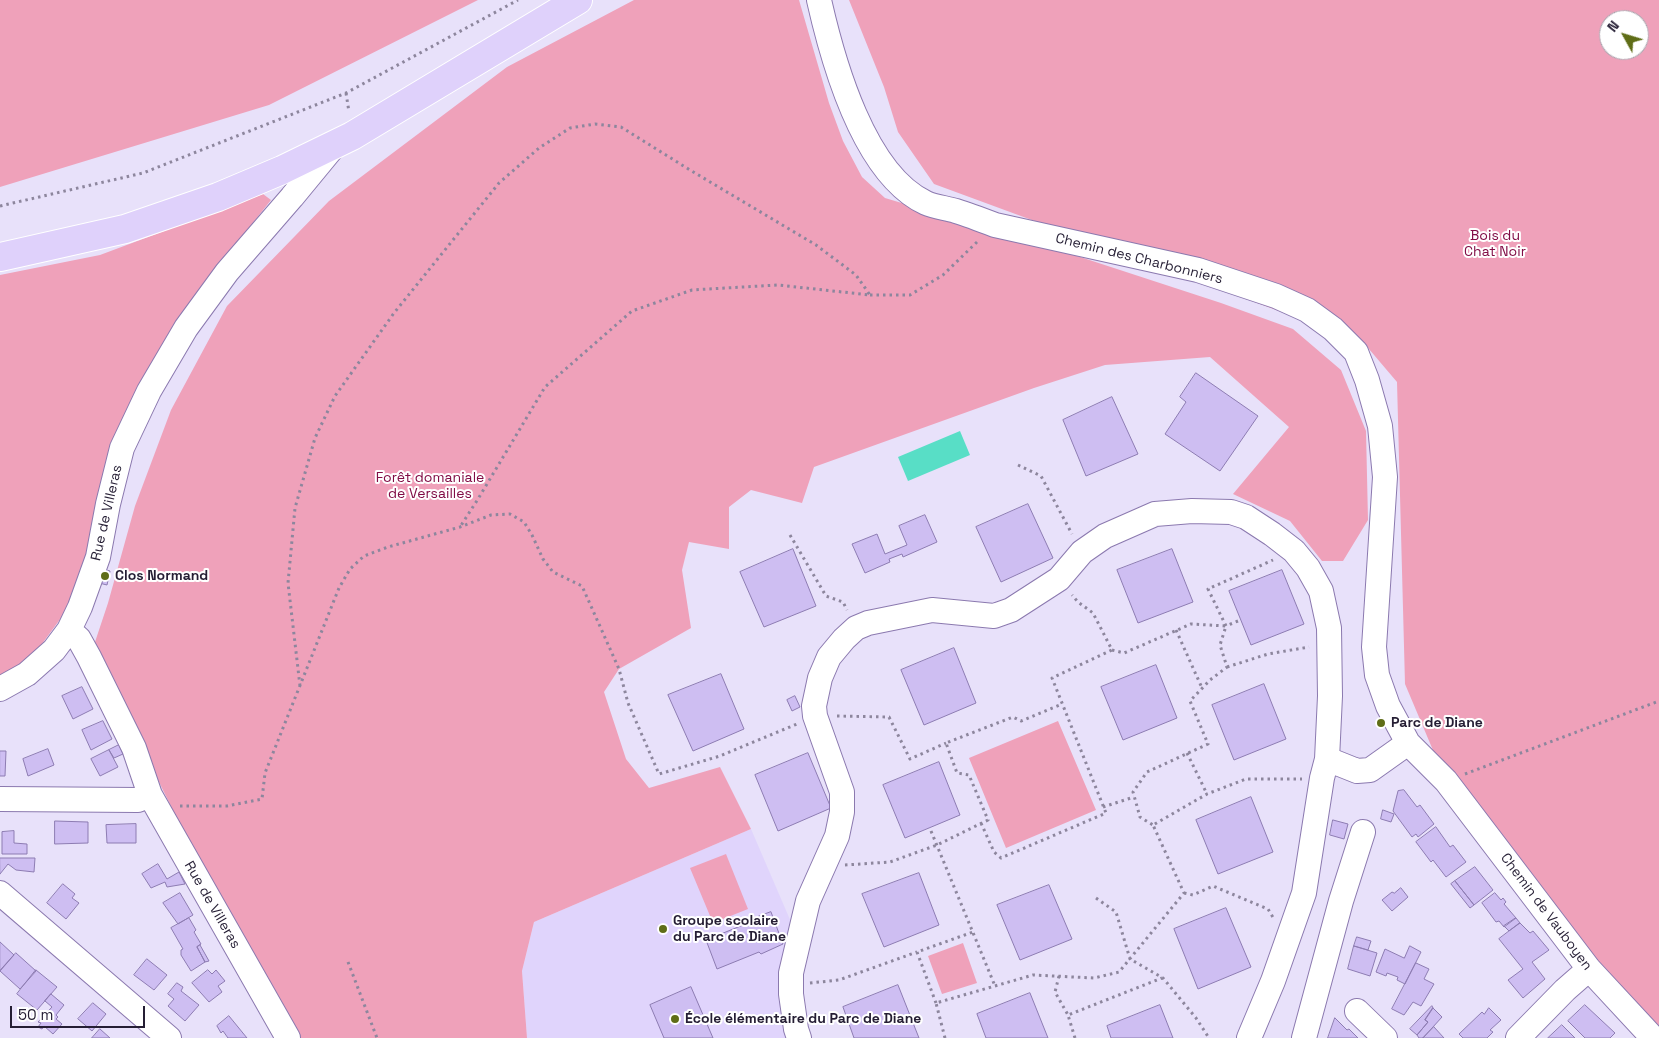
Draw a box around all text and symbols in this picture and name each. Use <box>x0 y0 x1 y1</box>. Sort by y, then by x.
north arrow <box>1599 10 1649 60</box>
text: N <box>1603 17 1623 36</box>
park label: Bois du Chat Noir <box>1464 228 1526 260</box>
street label: Chemin des Charbonniers <box>1054 230 1224 288</box>
street label: Rue de Villeras <box>88 463 126 563</box>
park label: Forêt domaniale de Versailles <box>376 470 484 502</box>
place label: Clos Normand <box>115 568 208 584</box>
marker: Clos Normand <box>99 570 111 582</box>
place label: Parc de Diane <box>1391 715 1483 731</box>
marker: Parc de Diane <box>1375 717 1387 729</box>
street label: Chemin de Vauboyen <box>1497 850 1595 974</box>
street label: Rue de Villeras <box>180 858 244 952</box>
place label: Groupe scolaire du Parc de Diane <box>673 913 786 946</box>
marker: Groupe scolaire du Parc de Diane <box>657 923 669 935</box>
scale bar <box>12 996 148 1028</box>
text: 50 m <box>18 1005 53 1024</box>
place label: École élémentaire du Parc de Diane <box>685 1011 921 1027</box>
marker: École élémentaire du Parc de Diane <box>669 1013 681 1025</box>

